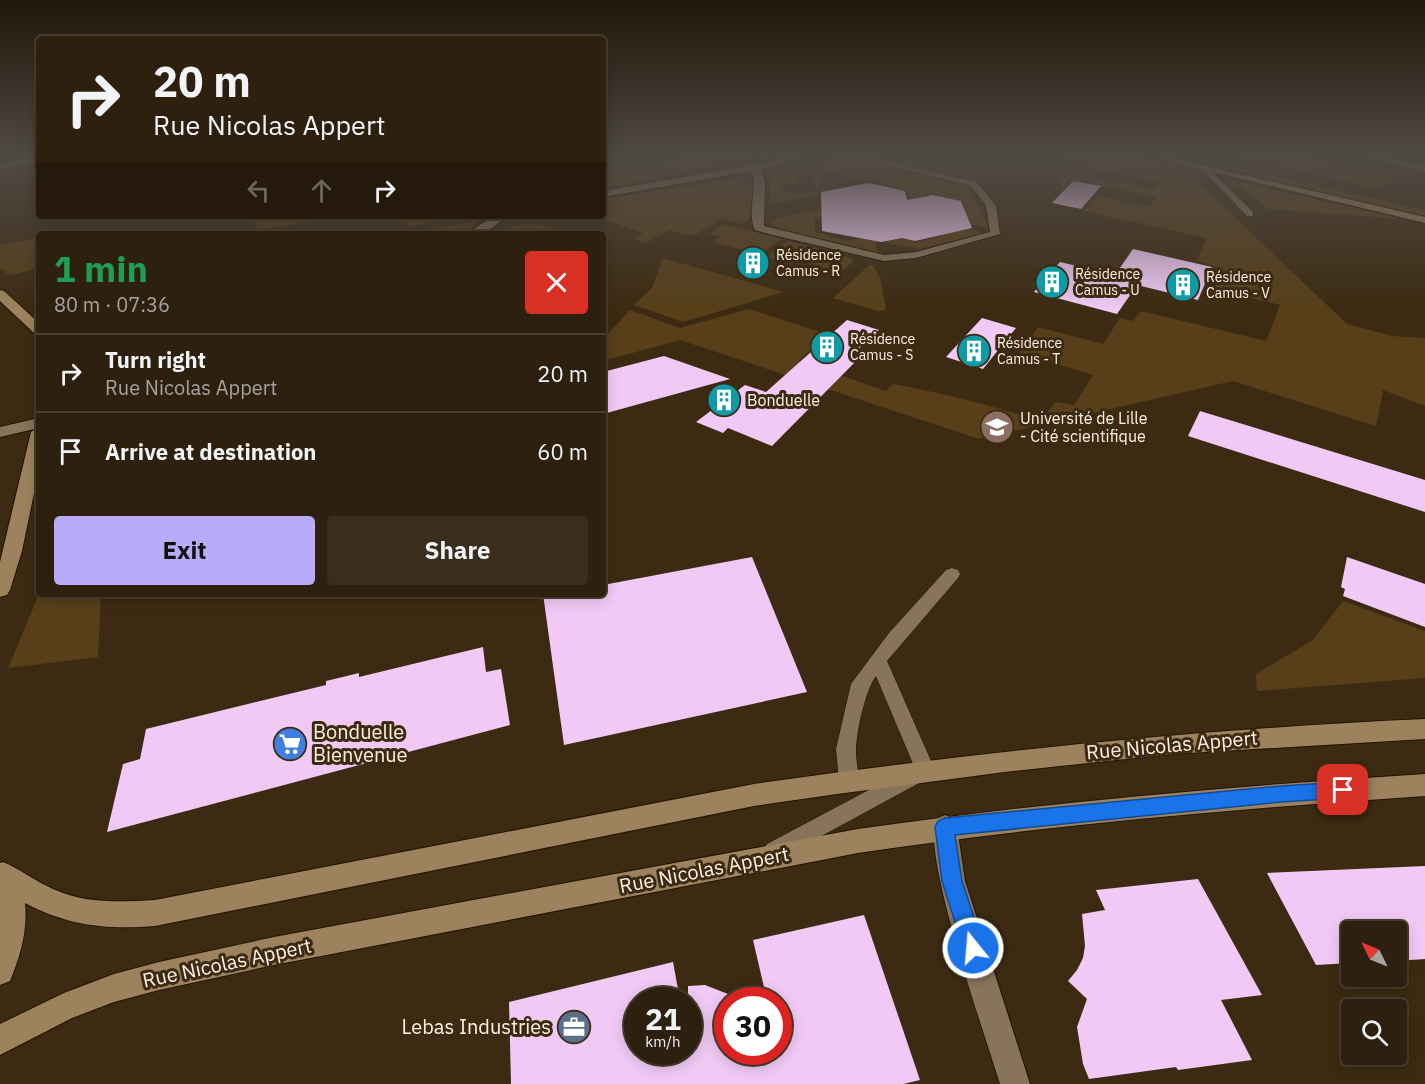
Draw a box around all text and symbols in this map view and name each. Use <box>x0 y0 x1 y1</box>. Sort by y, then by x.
text: 20 m <box>153 54 251 109</box>
icon: right <box>54 60 132 138</box>
text: Rue Nicolas Appert <box>153 107 385 142</box>
icon: left <box>242 174 275 207</box>
icon: ahead <box>305 174 338 207</box>
icon: right <box>368 174 401 207</box>
text: 1 min <box>54 245 148 292</box>
building icon: Résidence Camus - R <box>735 245 771 281</box>
place label: Résidence Camus - R <box>776 246 841 280</box>
button: close <box>525 251 588 314</box>
building icon: Résidence Camus - U <box>1034 264 1070 300</box>
place label: Résidence Camus - U <box>1075 265 1140 299</box>
building icon: Résidence Camus - V <box>1165 267 1201 303</box>
place label: Résidence Camus - V <box>1206 268 1271 302</box>
text: 80 m · 07:36 <box>54 291 170 318</box>
building icon: Résidence Camus - S <box>809 329 845 365</box>
place label: Résidence Camus - S <box>850 330 915 364</box>
building icon: Résidence Camus - T <box>956 333 992 369</box>
place label: Résidence Camus - T <box>997 334 1062 368</box>
text: Turn right <box>105 345 206 374</box>
icon: right <box>54 357 87 390</box>
text: 20 m <box>537 359 588 388</box>
text: Rue Nicolas Appert <box>105 374 277 401</box>
building icon: Bonduelle <box>706 382 742 418</box>
place label: Bonduelle <box>747 390 820 410</box>
place label: Université de Lille ‐ Cité scientifique <box>1020 408 1148 446</box>
school or university icon: Université de Lille ‐ Cité scientifique <box>979 409 1015 445</box>
icon: arrive <box>54 435 87 468</box>
text: Arrive at destination <box>105 437 316 466</box>
text: 60 m <box>537 437 588 466</box>
button: Exit <box>54 516 315 585</box>
button: Share <box>327 516 588 585</box>
place label: Bonduelle Bienvenue <box>313 718 408 768</box>
street label: Rue Nicolas Appert <box>1085 724 1259 765</box>
supermarket icon: Bonduelle Bienvenue <box>272 726 308 762</box>
pin <box>1317 764 1368 815</box>
icon: arrive <box>1326 773 1359 806</box>
street label: Rue Nicolas Appert <box>617 840 791 899</box>
position arrow <box>941 916 1005 980</box>
north arrow <box>1341 921 1407 987</box>
map controls <box>1341 921 1407 1065</box>
street label: Rue Nicolas Appert <box>140 931 314 994</box>
speed limit sign: 30 <box>714 987 792 1065</box>
text: 21 <box>645 999 681 1038</box>
button: search <box>1341 999 1407 1065</box>
office icon: Lebas Industries <box>556 1009 592 1045</box>
place label: Lebas Industries <box>401 1013 551 1040</box>
text: km/h <box>645 1032 681 1051</box>

